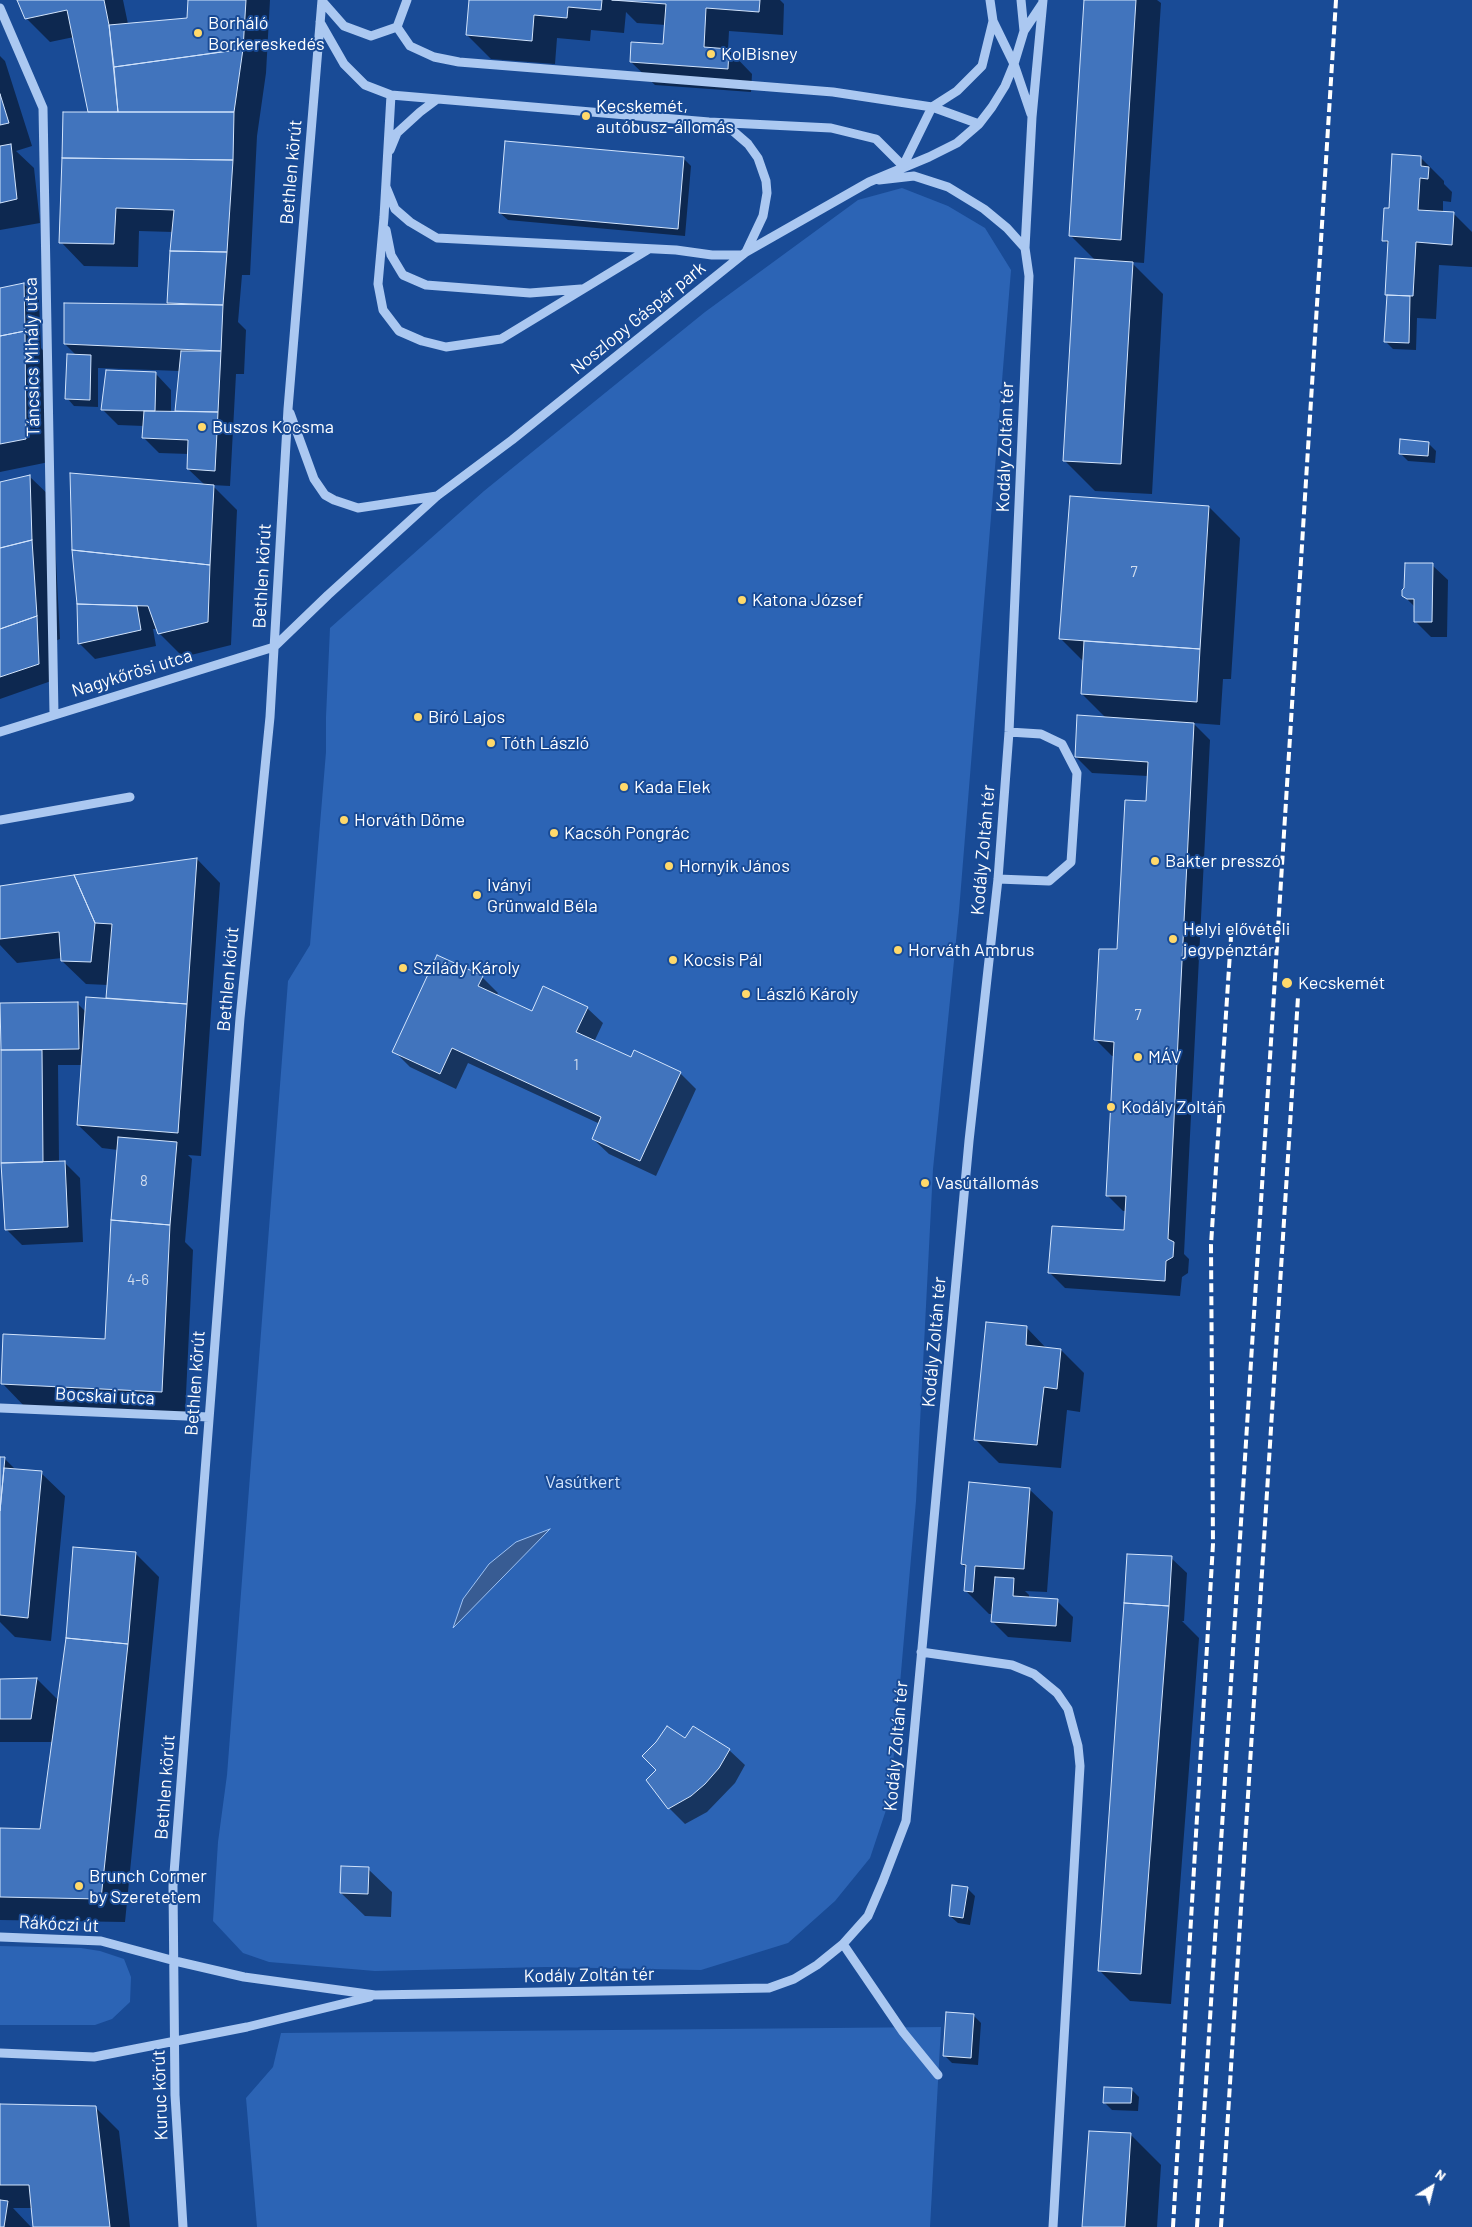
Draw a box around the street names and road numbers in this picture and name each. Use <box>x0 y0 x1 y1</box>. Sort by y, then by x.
street label: Bethlen körút <box>276 119 306 225</box>
street label: Noszlopy Gáspár park <box>566 257 710 379</box>
street label: Táncsics Mihály utca <box>20 277 44 437</box>
street label: Kodály Zoltán tér <box>992 381 1018 513</box>
street label: Bethlen körút <box>248 523 276 629</box>
street label: Nagykőrösi utca <box>69 644 195 702</box>
street label: Kodály Zoltán tér <box>967 784 999 916</box>
street label: Bethlen körút <box>213 926 243 1032</box>
street label: Kodály Zoltán tér <box>918 1276 950 1408</box>
street label: Bethlen körút <box>181 1330 209 1436</box>
street label: Bocskai utca <box>55 1383 155 1409</box>
street label: Kodály Zoltán tér <box>880 1680 912 1812</box>
street label: Bethlen körút <box>151 1734 179 1840</box>
street label: Rákóczi út <box>18 1911 100 1937</box>
street label: Kodály Zoltán tér <box>523 1963 655 1987</box>
street label: Kuruc körút <box>148 2049 172 2141</box>

